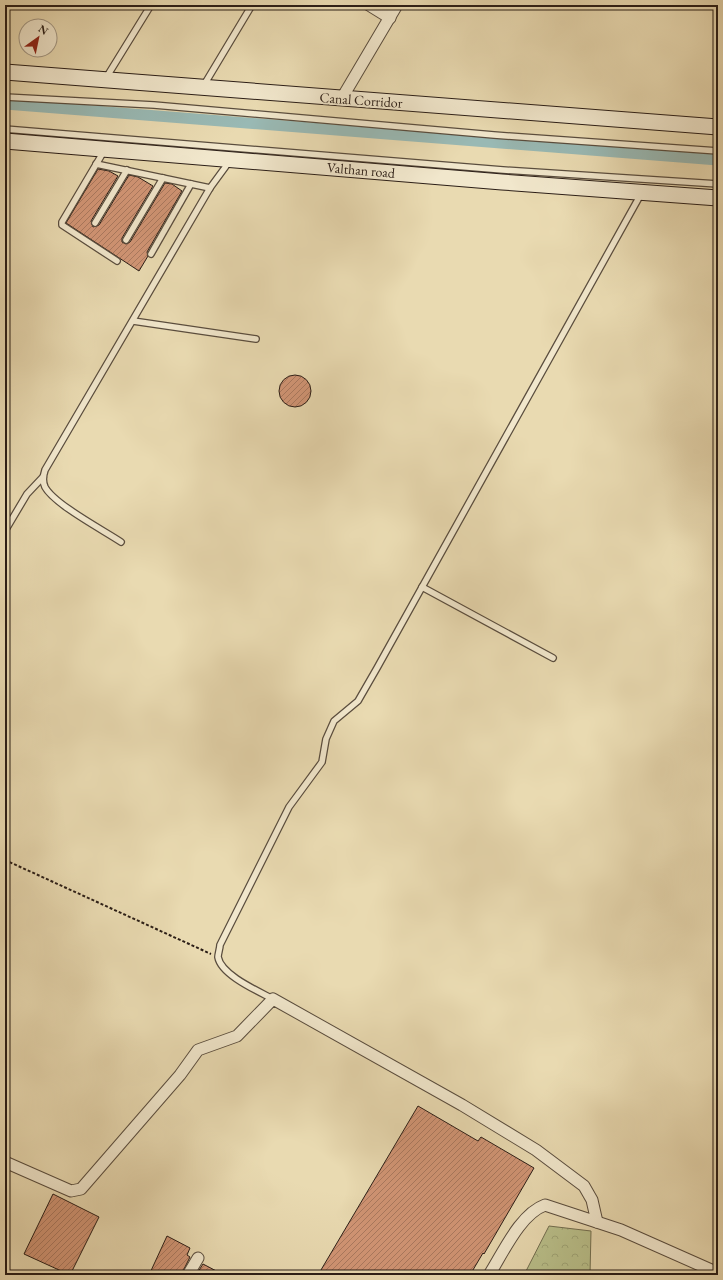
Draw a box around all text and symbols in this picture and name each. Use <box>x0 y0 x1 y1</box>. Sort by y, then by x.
north arrow <box>18 18 58 58</box>
text: N <box>36 21 51 38</box>
street label: Canal Corridor <box>319 88 403 112</box>
street label: Valthan road <box>326 158 397 182</box>

